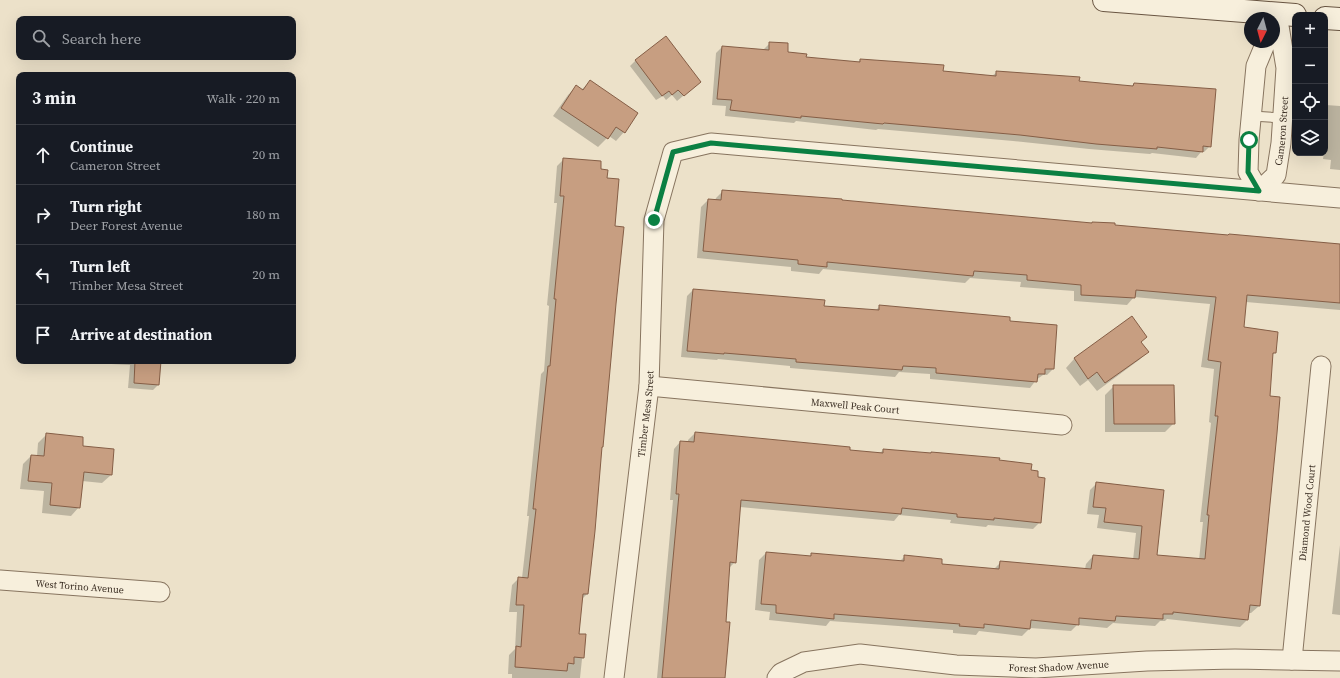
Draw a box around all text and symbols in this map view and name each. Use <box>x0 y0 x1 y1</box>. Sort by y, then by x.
north arrow <box>1244 12 1280 48</box>
map controls <box>1292 12 1328 156</box>
button: + <box>1292 12 1328 48</box>
search box <box>16 16 296 60</box>
icon: search <box>30 27 52 49</box>
text: Search here <box>62 28 141 49</box>
button: − <box>1292 48 1328 84</box>
button: locate <box>1292 84 1328 120</box>
text: 3 min <box>32 86 76 110</box>
text: Walk · 220 m <box>207 90 280 107</box>
street label: Cameron Street <box>1271 95 1291 166</box>
button: layers <box>1292 120 1328 156</box>
route start <box>1240 131 1258 149</box>
text: Continue <box>70 136 133 157</box>
icon: ahead <box>32 144 54 166</box>
text: 20 m <box>252 146 280 163</box>
text: Cameron Street <box>70 157 160 174</box>
text: Turn right <box>70 196 142 217</box>
icon: right <box>32 204 54 226</box>
text: 180 m <box>246 206 280 223</box>
route end <box>645 211 663 229</box>
text: Deer Forest Avenue <box>70 217 183 234</box>
text: Turn left <box>70 256 130 277</box>
icon: left <box>32 264 54 286</box>
text: 20 m <box>252 266 280 283</box>
text: Timber Mesa Street <box>70 277 183 294</box>
icon: arrive <box>32 324 54 346</box>
text: Arrive at destination <box>70 324 212 345</box>
street label: Timber Mesa Street <box>634 370 656 458</box>
street label: Maxwell Peak Court <box>810 395 901 416</box>
street label: Diamond Wood Court <box>1295 463 1318 561</box>
street label: West Torino Avenue <box>35 576 124 596</box>
street label: Forest Shadow Avenue <box>1008 657 1109 675</box>

